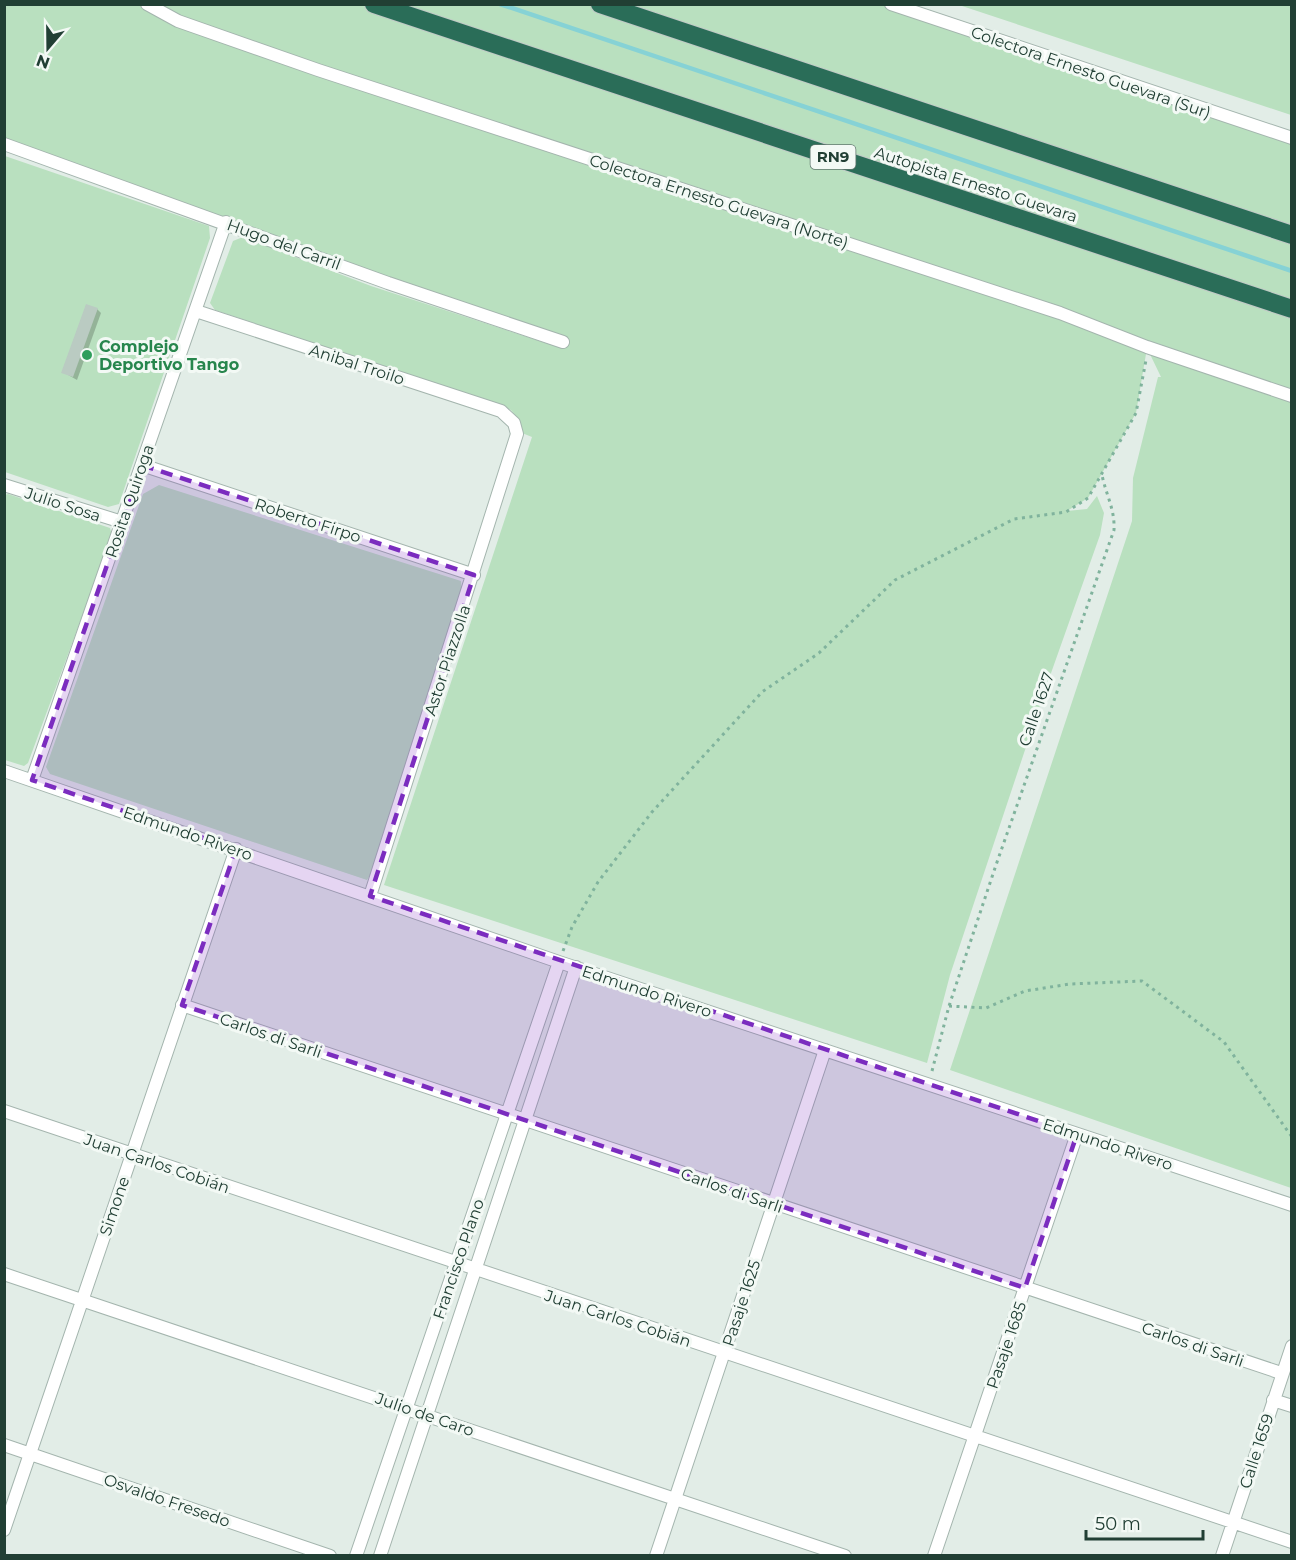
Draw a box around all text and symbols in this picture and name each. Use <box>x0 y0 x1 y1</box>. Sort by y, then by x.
north arrow <box>18 18 78 78</box>
street label: Colectora Ernesto Guevara (Sur) <box>968 22 1213 123</box>
text: N <box>34 50 52 73</box>
street label: Autopista Ernesto Guevara <box>872 143 1080 226</box>
road number: RN9 <box>810 145 856 169</box>
street label: Colectora Ernesto Guevara (Norte) <box>587 151 851 252</box>
street label: Hugo del Carril <box>224 215 343 274</box>
place label: Complejo Deportivo Tango <box>99 337 239 374</box>
street label: Anibal Troilo <box>307 340 407 389</box>
marker: Complejo Deportivo Tango <box>80 348 94 362</box>
street label: Rosita Quiroga <box>101 442 158 560</box>
street label: Julio Sosa <box>22 483 103 526</box>
street label: Roberto Firpo <box>252 494 363 547</box>
street label: Astor Piazzolla <box>421 602 474 718</box>
street label: Calle 1627 <box>1015 670 1058 749</box>
street label: Edmundo Rivero <box>121 802 255 864</box>
street label: Edmundo Rivero <box>580 962 714 1021</box>
street label: Carlos di Sarli <box>217 1009 324 1062</box>
street label: Edmundo Rivero <box>1041 1115 1175 1174</box>
street label: Juan Carlos Cobián <box>80 1129 232 1197</box>
street label: Carlos di Sarli <box>678 1164 785 1217</box>
street label: Simone <box>95 1174 133 1238</box>
street label: Francisco Plano <box>429 1196 488 1322</box>
street label: Pasaje 1625 <box>719 1257 764 1349</box>
street label: Juan Carlos Cobián <box>541 1286 694 1351</box>
street label: Pasaje 1685 <box>983 1299 1030 1391</box>
street label: Carlos di Sarli <box>1139 1318 1246 1371</box>
street label: Julio de Caro <box>372 1388 477 1440</box>
street label: Calle 1659 <box>1235 1411 1277 1491</box>
street label: Osvaldo Fresedo <box>101 1470 233 1531</box>
scale bar <box>1086 1503 1203 1541</box>
text: 50 m <box>1095 1513 1141 1535</box>

